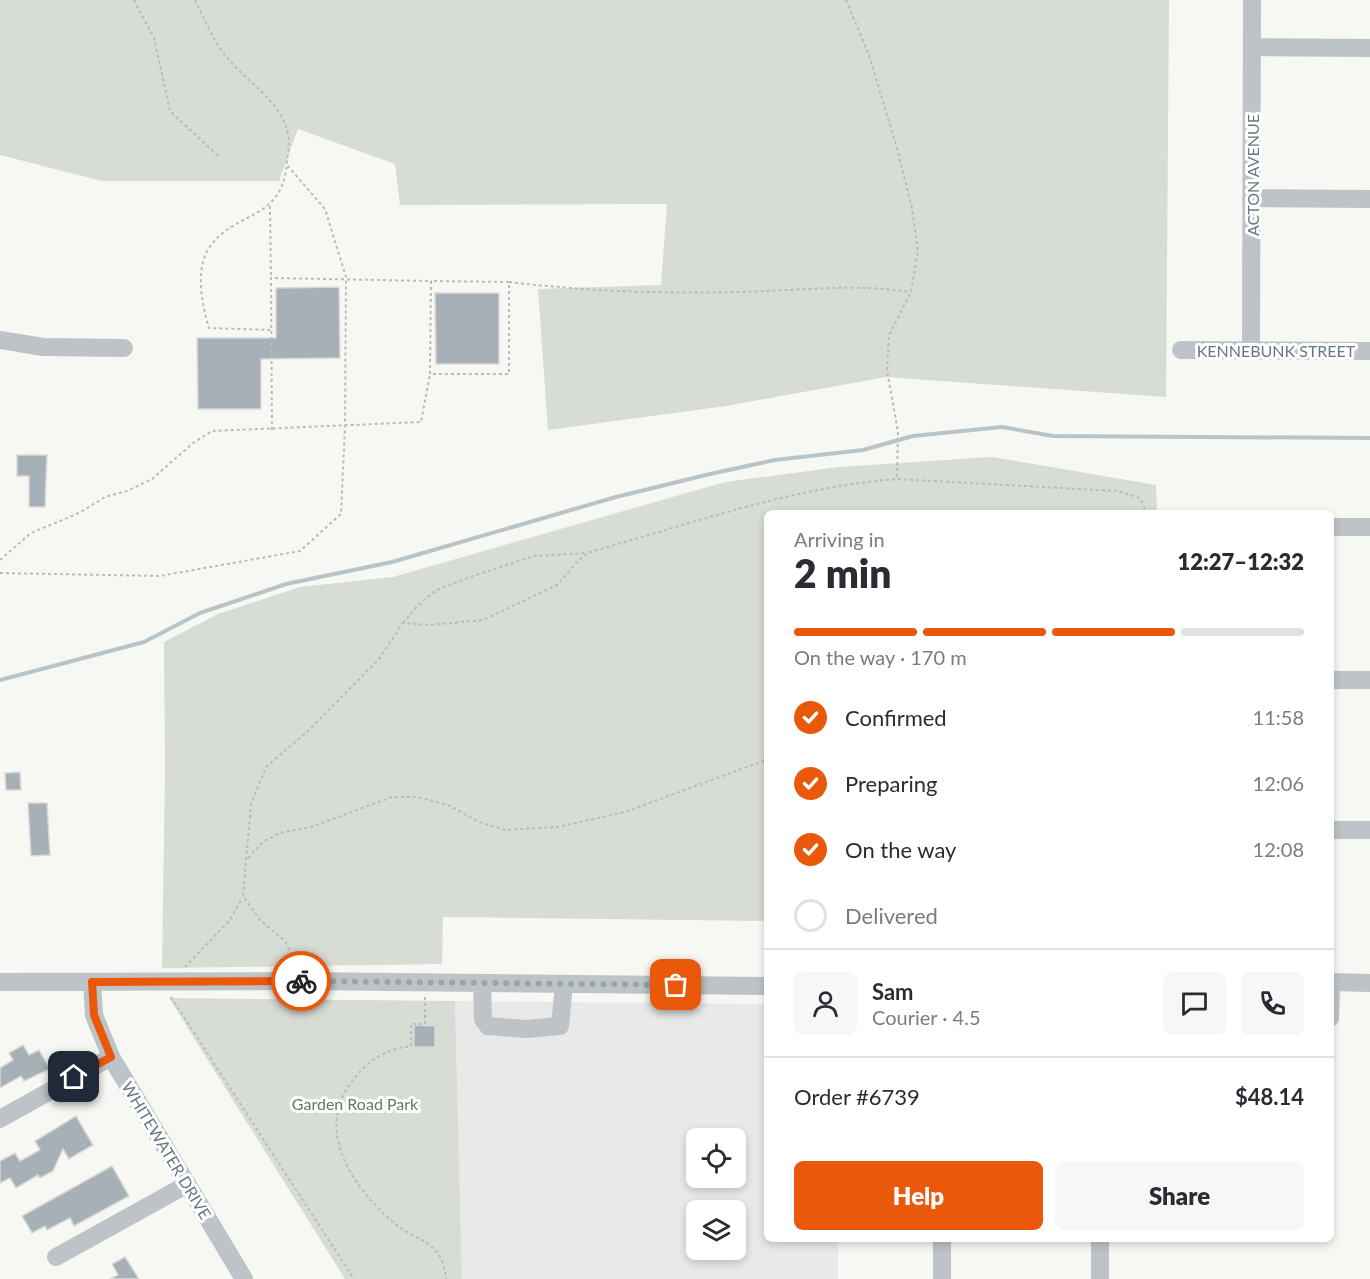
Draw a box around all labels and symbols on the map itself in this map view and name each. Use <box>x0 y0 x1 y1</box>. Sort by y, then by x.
street label: ACTON AVENUE <box>1243 114 1262 236</box>
street label: KENNEBUNK STREET <box>1197 341 1356 360</box>
courier <box>271 951 331 1011</box>
pin <box>650 959 701 1010</box>
pin <box>48 1051 99 1102</box>
street label: WHITEWATER DRIVE <box>118 1078 216 1222</box>
park label: Garden Road Park <box>292 1094 419 1113</box>

